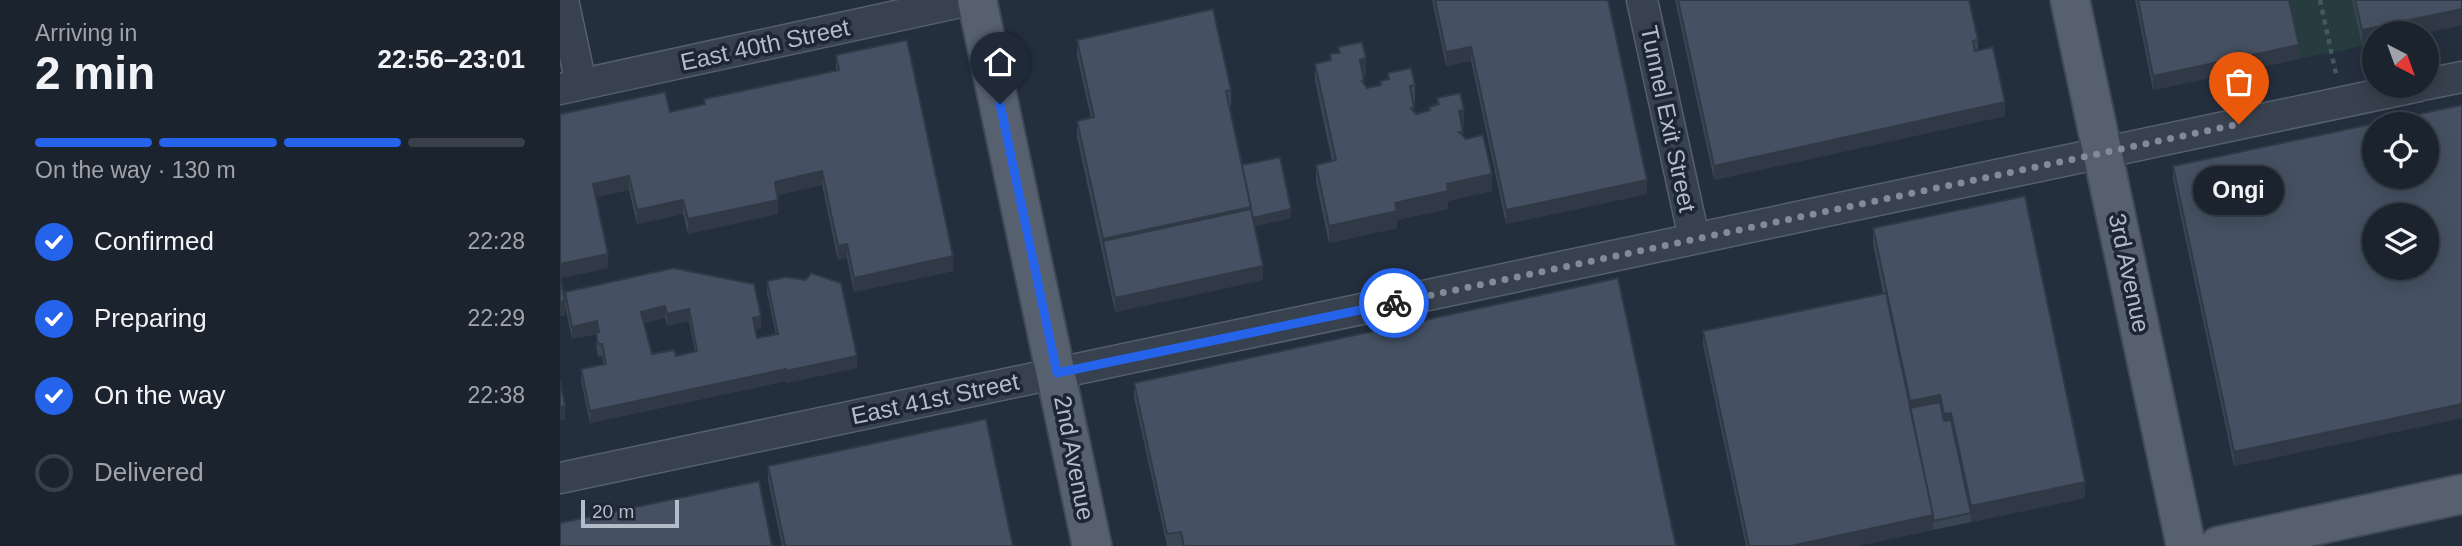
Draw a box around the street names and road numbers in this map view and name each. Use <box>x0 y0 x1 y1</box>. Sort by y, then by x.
street label: East 40th Street <box>678 13 852 76</box>
street label: Tunnel Exit Street <box>1636 23 1702 215</box>
street label: 3rd Avenue <box>2104 211 2155 335</box>
street label: East 41st Street <box>849 367 1022 429</box>
street label: 2nd Avenue <box>1049 393 1100 522</box>

